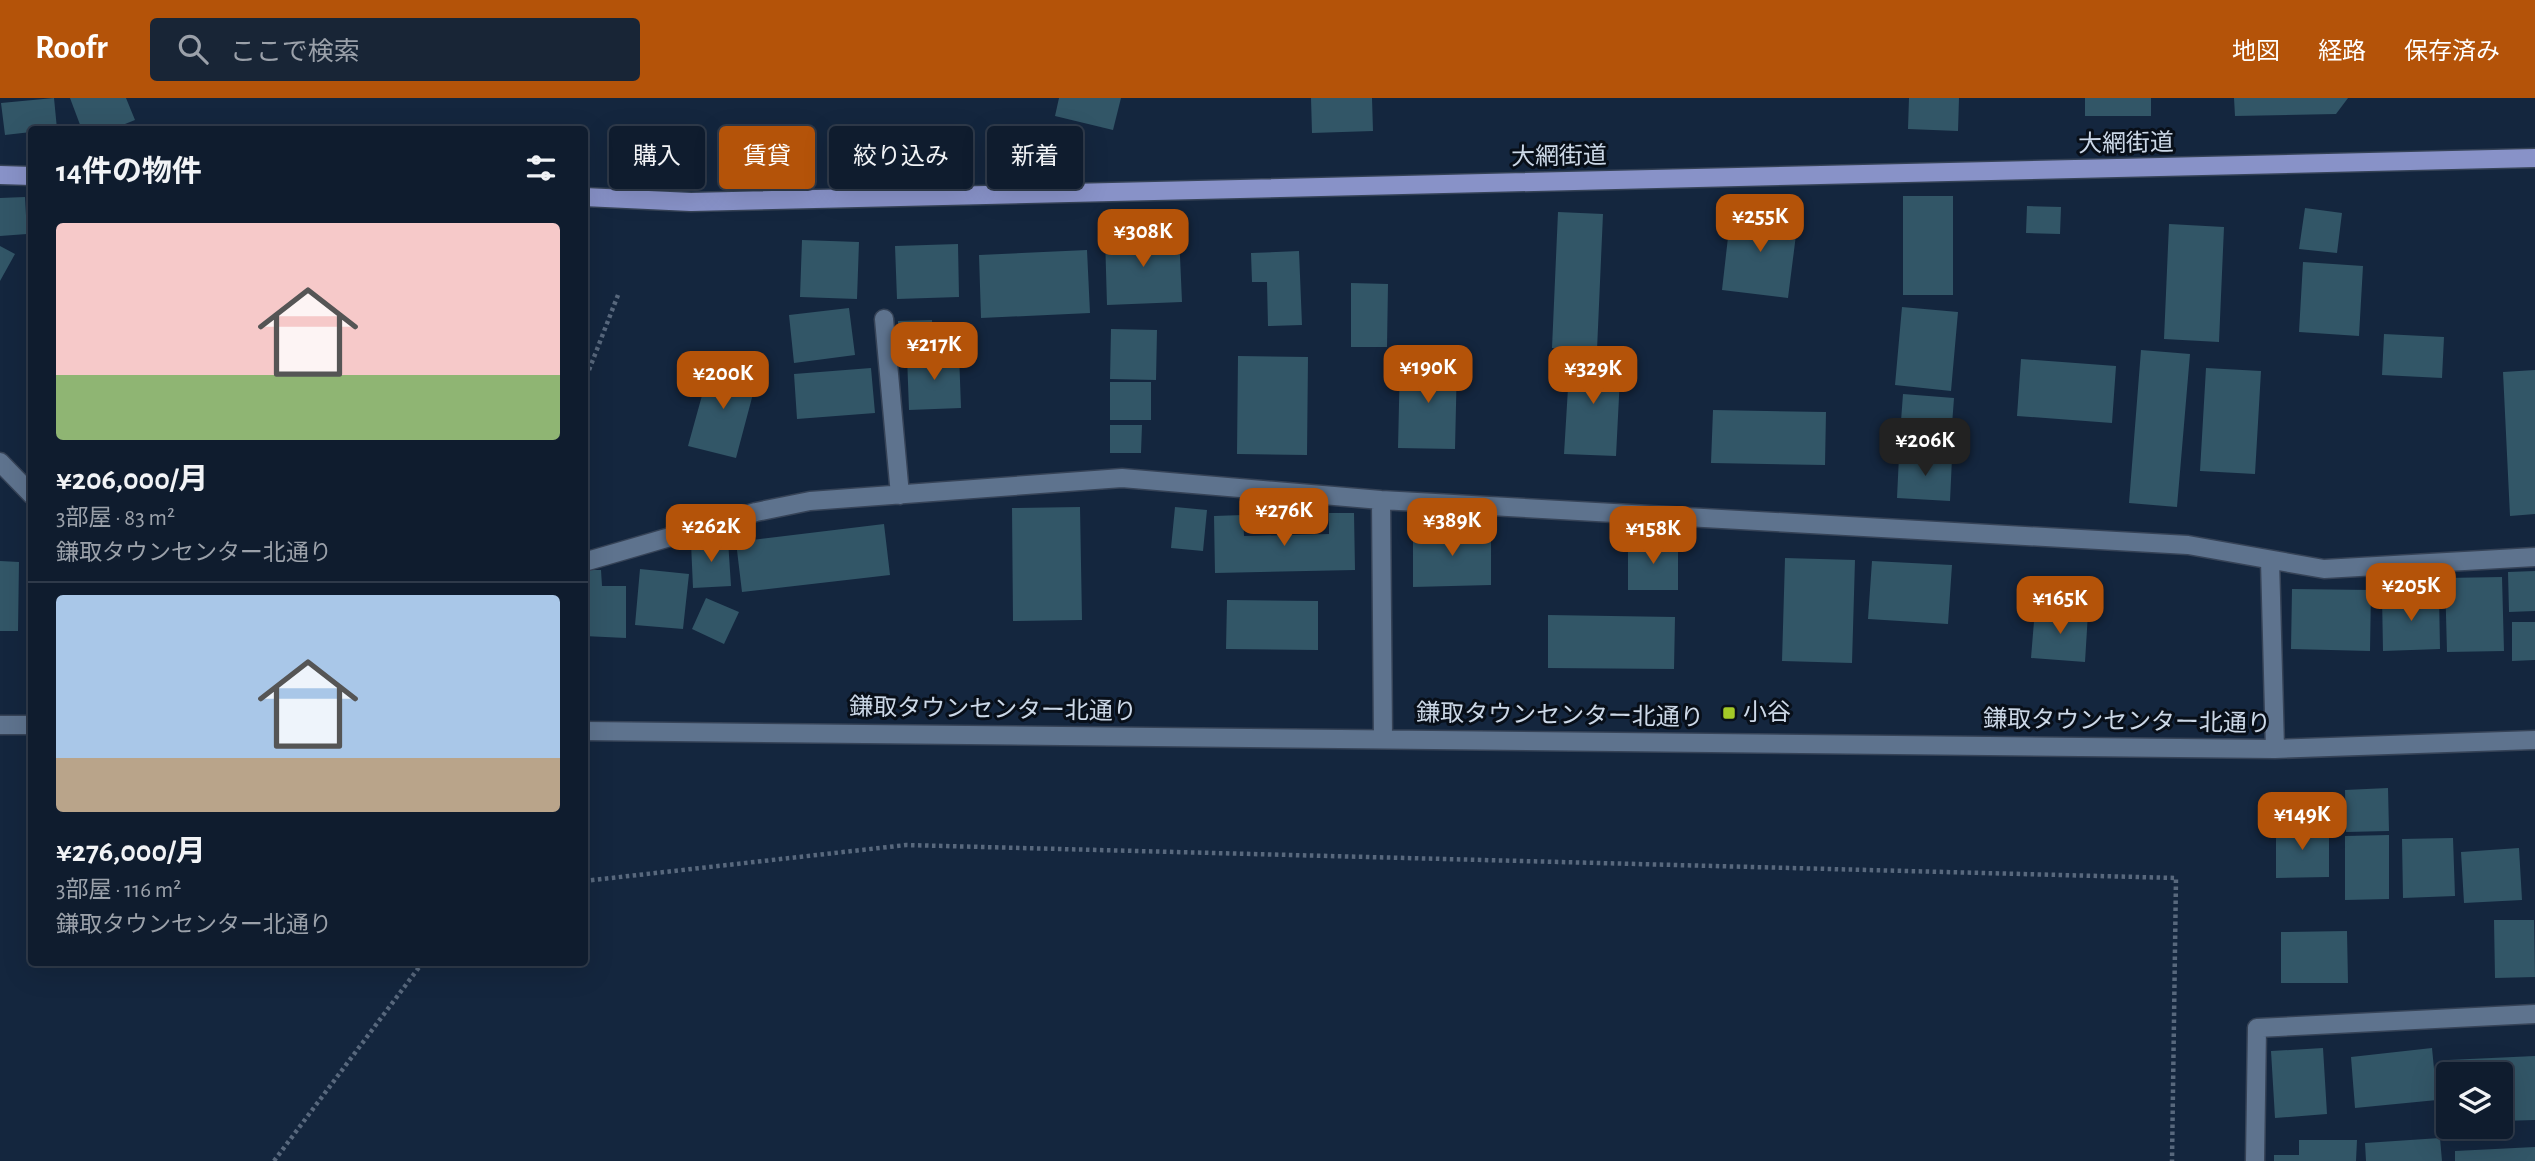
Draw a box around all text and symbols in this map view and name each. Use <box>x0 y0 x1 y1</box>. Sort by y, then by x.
search box <box>150 18 640 81</box>
icon: search <box>174 30 212 68</box>
text: Roofr <box>35 32 108 65</box>
text: ここで検索 <box>230 39 360 65</box>
text: 地図 <box>2232 40 2280 64</box>
text: 経路 <box>2318 40 2366 64</box>
text: 保存済み <box>2404 40 2500 64</box>
chip: 購入 <box>609 126 705 189</box>
chip: 賃貸 <box>719 126 815 189</box>
chip: 絞り込み <box>829 126 973 189</box>
chip: 新着 <box>987 126 1083 189</box>
street label: 大網街道 <box>2078 129 2174 157</box>
street label: 大網街道 <box>1511 142 1607 170</box>
icon: filters <box>522 149 560 187</box>
text: 14件の物件 <box>56 157 202 187</box>
pin: ¥255K <box>1711 194 1809 254</box>
text: ¥255K <box>1732 205 1788 228</box>
pin: ¥308K <box>1094 209 1192 269</box>
text: ¥308K <box>1114 220 1172 243</box>
icon: home <box>245 269 371 395</box>
pin: ¥217K <box>885 322 983 382</box>
text: ¥217K <box>907 333 961 356</box>
pin: ¥190K <box>1379 345 1477 405</box>
pin: ¥329K <box>1544 346 1642 406</box>
pin: ¥200K <box>674 352 772 411</box>
text: ¥190K <box>1400 356 1456 379</box>
text: ¥329K <box>1564 357 1622 380</box>
text: ¥200K <box>693 362 753 385</box>
pin: ¥206K <box>1876 418 1974 478</box>
text: ¥206K <box>1895 429 1955 452</box>
text: ¥206,000/月 <box>56 465 208 495</box>
pin: ¥276K <box>1235 489 1333 548</box>
pin: ¥389K <box>1403 498 1501 558</box>
text: ¥276K <box>1255 499 1313 522</box>
pin: ¥262K <box>662 504 760 564</box>
pin: ¥158K <box>1604 506 1702 566</box>
text: 3部屋 · 83 m² <box>56 507 175 530</box>
text: ¥389K <box>1423 509 1481 532</box>
text: ¥262K <box>682 515 740 538</box>
text: ¥158K <box>1625 517 1681 540</box>
text: 鎌取タウンセンター北通り <box>56 542 332 565</box>
pin: ¥205K <box>2362 564 2460 623</box>
text: ¥205K <box>2382 574 2440 597</box>
pin: ¥165K <box>2011 576 2109 636</box>
text: ¥165K <box>2033 587 2087 610</box>
icon: home <box>245 641 371 767</box>
street label: 鎌取タウンセンター北通り <box>849 693 1137 725</box>
street label: 鎌取タウンセンター北通り <box>1416 699 1704 731</box>
place label: 小谷 <box>1743 700 1791 725</box>
marker: 小谷 <box>1721 705 1737 721</box>
street label: 鎌取タウンセンター北通り <box>1983 705 2271 737</box>
pin: ¥149K <box>2253 792 2351 852</box>
text: ¥149K <box>2274 803 2330 826</box>
text: ¥276,000/月 <box>56 837 206 867</box>
text: 3部屋 · 116 m² <box>56 879 181 902</box>
text: 鎌取タウンセンター北通り <box>56 914 332 937</box>
map controls <box>2436 1062 2513 1139</box>
button: layers <box>2436 1062 2513 1139</box>

